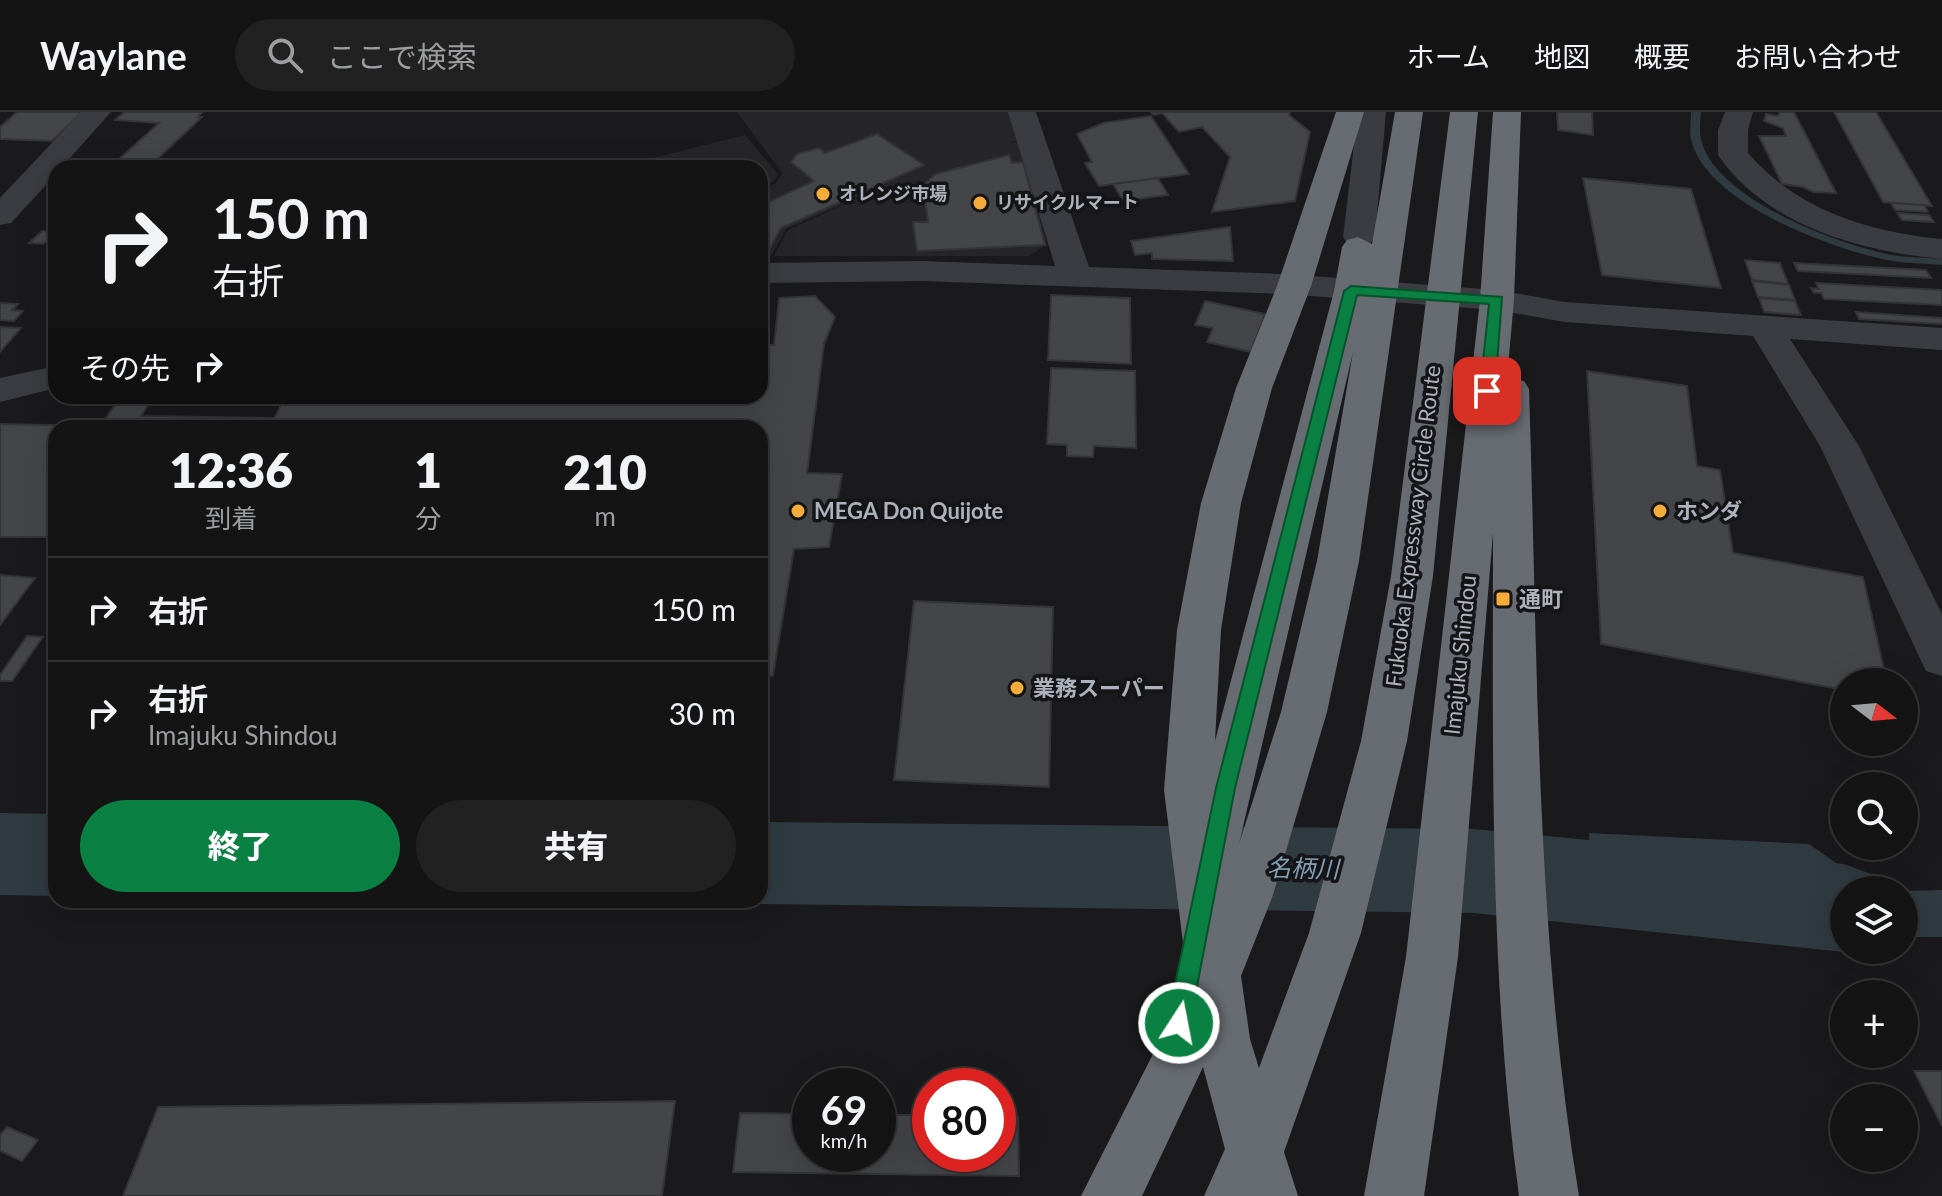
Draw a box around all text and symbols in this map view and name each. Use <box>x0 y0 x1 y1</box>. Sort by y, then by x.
search box <box>235 19 795 91</box>
text: Waylane <box>40 32 187 78</box>
icon: search <box>263 33 307 77</box>
text: ここで検索 <box>327 38 477 74</box>
text: ホーム <box>1407 39 1490 73</box>
text: 地図 <box>1534 39 1590 73</box>
text: 概要 <box>1634 39 1690 73</box>
text: お問い合わせ <box>1734 39 1902 73</box>
place label: オレンジ市場 <box>839 182 947 204</box>
text: 150 m <box>212 184 370 251</box>
marker: オレンジ市場 <box>814 185 832 203</box>
place label: リサイクルマート <box>996 191 1139 213</box>
icon: right <box>80 192 184 296</box>
marker: リサイクルマート <box>971 194 989 212</box>
text: 右折 <box>212 258 284 302</box>
icon: right <box>186 344 230 388</box>
text: その先 <box>80 349 170 385</box>
pin <box>1453 357 1521 425</box>
street label: Fukuoka Expressway Circle Route <box>1379 364 1446 688</box>
icon: arrive <box>1465 369 1509 413</box>
text: 12:36 <box>169 441 293 498</box>
text: 1 <box>414 441 442 498</box>
text: 210 <box>563 443 647 500</box>
place label: MEGA Don Quijote <box>814 497 1003 524</box>
place label: ホンダ <box>1676 497 1742 524</box>
text: m <box>594 500 616 532</box>
text: 到着 <box>205 502 257 534</box>
text: 分 <box>415 502 441 534</box>
marker: MEGA Don Quijote <box>789 502 807 520</box>
marker: ホンダ <box>1651 502 1669 520</box>
street label: Imajuku Shindou <box>1438 574 1481 736</box>
place label: 通町 <box>1519 585 1563 612</box>
icon: right <box>80 587 124 631</box>
marker: 通町 <box>1494 590 1512 608</box>
text: 150 m <box>651 591 736 627</box>
text: 右折 <box>148 592 208 628</box>
north arrow <box>1830 668 1918 756</box>
map controls <box>1830 668 1918 1172</box>
place label: 業務スーパー <box>1033 674 1165 701</box>
marker: 業務スーパー <box>1008 679 1026 697</box>
text: 右折 <box>148 680 208 716</box>
icon: right <box>80 691 124 735</box>
text: 30 m <box>669 695 736 731</box>
text: Imajuku Shindou <box>148 719 337 751</box>
button: search <box>1830 772 1918 860</box>
button: 終了 <box>80 800 400 892</box>
button: 共有 <box>416 800 736 892</box>
water label: 名柄川 <box>1267 852 1342 883</box>
button: layers <box>1830 876 1918 964</box>
button: + <box>1830 980 1918 1068</box>
position arrow <box>1137 981 1221 1065</box>
speed limit sign: 80 <box>912 1068 1016 1172</box>
button: − <box>1830 1084 1918 1172</box>
text: 69 <box>821 1086 867 1134</box>
text: km/h <box>821 1128 867 1152</box>

